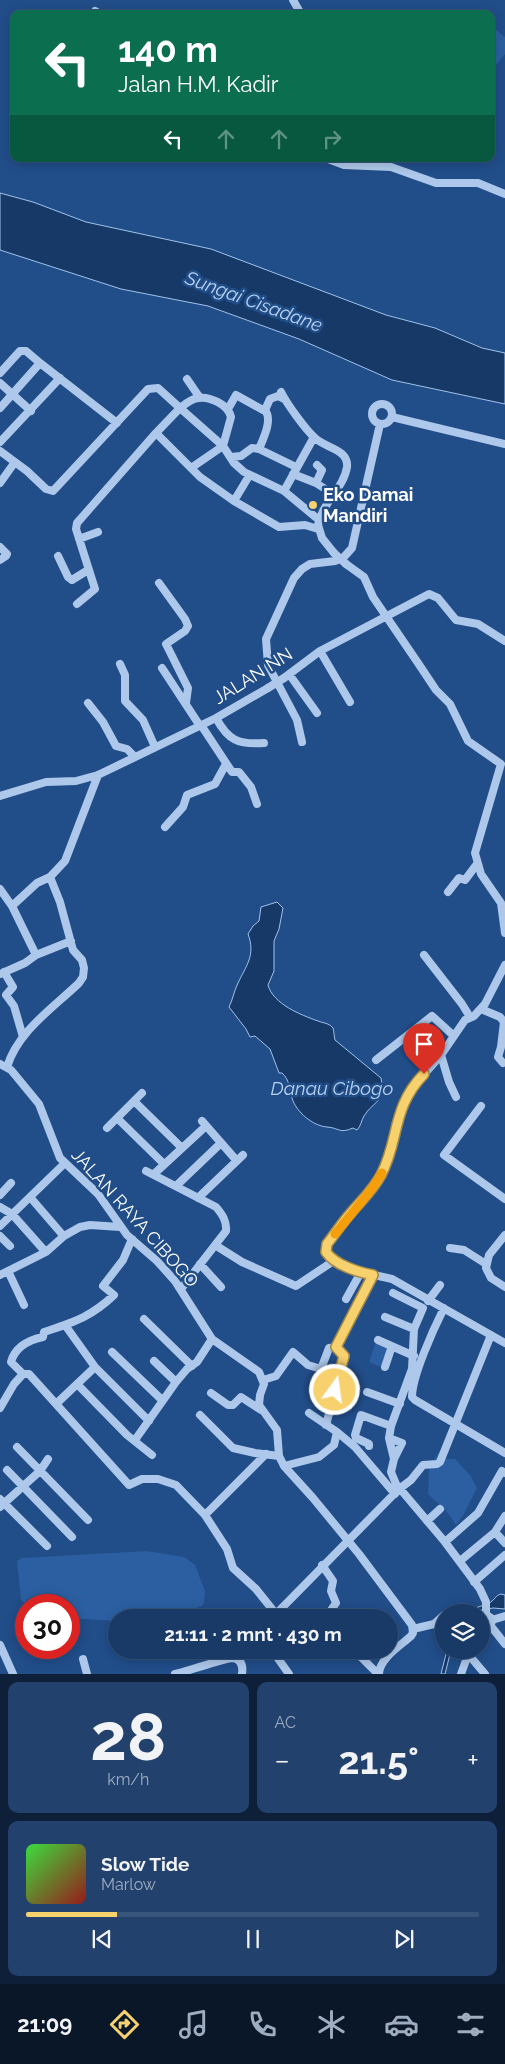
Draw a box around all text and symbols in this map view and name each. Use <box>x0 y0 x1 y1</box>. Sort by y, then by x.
text: 140 m <box>118 29 218 70</box>
icon: left <box>35 30 100 95</box>
text: Jalan H.M. Kadir <box>118 71 279 97</box>
icon: left <box>159 125 187 153</box>
icon: ahead <box>212 125 240 153</box>
icon: ahead <box>265 125 293 153</box>
icon: right <box>318 125 346 153</box>
water label: Sungai Cisadane <box>182 266 325 336</box>
place label: Eko Damai Mandiri <box>323 484 413 526</box>
marker: Eko Damai Mandiri <box>307 499 319 511</box>
street label: JALAN NN <box>209 643 296 708</box>
pin <box>403 1023 445 1074</box>
icon: arrive <box>410 1030 438 1058</box>
water label: Danau Cibogo <box>271 1077 394 1099</box>
street label: JALAN RAYA CIBOGO <box>68 1144 203 1291</box>
position arrow <box>308 1363 360 1415</box>
speed limit sign: 30 <box>15 1594 80 1659</box>
map controls <box>435 1604 490 1659</box>
button: layers <box>435 1604 490 1659</box>
text: 21:11 · 2 mnt · 430 m <box>164 1623 342 1645</box>
text: 28 <box>90 1699 166 1775</box>
text: AC <box>275 1713 296 1732</box>
text: 21.5° <box>338 1738 419 1783</box>
text: − <box>275 1744 290 1777</box>
text: + <box>467 1744 479 1777</box>
text: km/h <box>107 1770 149 1789</box>
text: Slow Tide <box>101 1853 190 1875</box>
text: Marlow <box>101 1875 156 1894</box>
icon: previous <box>88 1925 116 1953</box>
icon: pause <box>239 1925 267 1953</box>
icon: next <box>390 1925 418 1953</box>
icon: directions <box>107 2007 142 2042</box>
icon: music <box>176 2007 211 2042</box>
icon: phone <box>245 2007 280 2042</box>
icon: climate <box>314 2007 349 2042</box>
icon: car <box>384 2007 419 2042</box>
icon: filters <box>453 2007 488 2042</box>
text: 21:09 <box>17 2011 72 2037</box>

